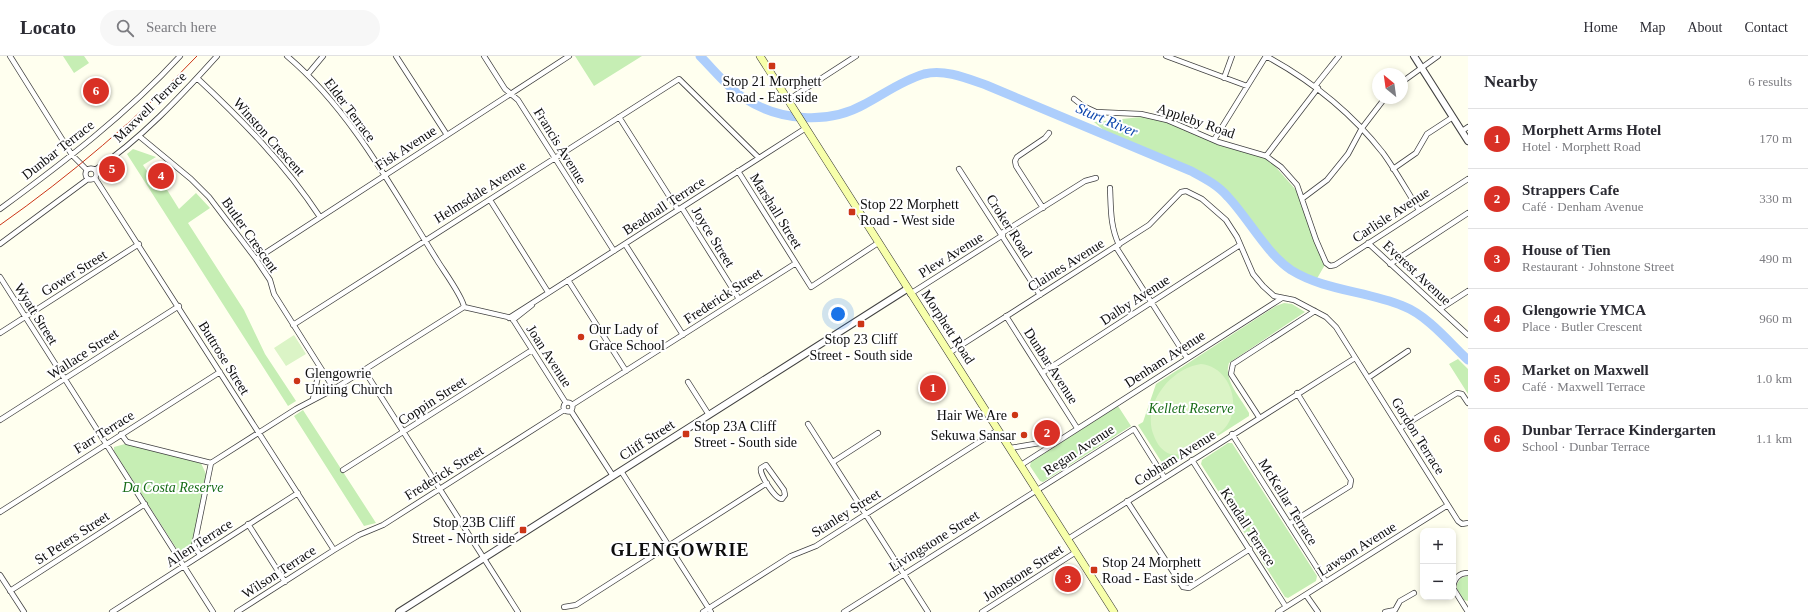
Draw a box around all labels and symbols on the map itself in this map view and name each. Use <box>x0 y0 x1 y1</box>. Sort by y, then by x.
marker: Stop 21 Morphett Road - East side <box>767 61 777 71</box>
north arrow <box>1372 68 1408 104</box>
street label: Maxwell Terrace <box>111 69 189 145</box>
place label: Stop 21 Morphett Road - East side <box>723 74 821 105</box>
street label: Elder Terrace <box>321 75 379 145</box>
pin: 6 <box>83 76 109 106</box>
street label: Winston Crescent <box>230 95 308 179</box>
water label: Sturt River <box>1074 100 1140 140</box>
street label: Appleby Road <box>1155 101 1237 141</box>
street label: Francis Avenue <box>531 105 589 187</box>
street label: Dunbar Terrace <box>19 117 97 183</box>
street label: Fisk Avenue <box>373 123 439 173</box>
pin: 5 <box>99 154 125 184</box>
street label: Helmsdale Avenue <box>431 158 529 226</box>
pin: 4 <box>148 161 174 191</box>
street label: Marshall Street <box>747 171 805 252</box>
street label: Beadnall Terrace <box>620 174 708 238</box>
street label: Carlisle Avenue <box>1350 185 1432 245</box>
street label: Croker Road <box>983 192 1035 260</box>
street label: Butler Crescent <box>219 195 281 275</box>
place label: Stop 22 Morphett Road - West side <box>860 197 959 228</box>
street label: Joyce Street <box>689 204 737 270</box>
marker: Stop 22 Morphett Road - West side <box>847 207 857 217</box>
street label: Plew Avenue <box>916 229 986 281</box>
street label: Claines Avenue <box>1025 236 1107 294</box>
street label: Everest Avenue <box>1380 238 1454 308</box>
street label: Gower Street <box>39 247 110 299</box>
street label: Frederick Street <box>681 265 765 327</box>
street label: Dalby Avenue <box>1098 272 1172 328</box>
street label: Wyatt Street <box>11 281 61 348</box>
street label: Morphett Road <box>919 287 977 367</box>
your location <box>828 304 848 324</box>
street label: Buttrose Street <box>195 319 253 398</box>
marker: Stop 23 Cliff Street - South side <box>856 319 866 329</box>
street label: Joan Avenue <box>523 322 575 390</box>
place label: Our Lady of Grace School <box>589 322 665 353</box>
street label: Dunbar Avenue <box>1021 325 1081 407</box>
street label: Wallace Street <box>45 326 121 382</box>
street label: Denham Avenue <box>1122 327 1208 391</box>
marker: Our Lady of Grace School <box>576 332 586 342</box>
place label: Stop 23 Cliff Street - South side <box>809 332 913 363</box>
place label: Glengowrie Uniting Church <box>305 366 393 397</box>
pin: 1 <box>920 373 946 403</box>
street label: Coppin Street <box>395 374 469 428</box>
marker: Glengowrie Uniting Church <box>292 376 302 386</box>
street label: Gordon Terrace <box>1388 395 1448 477</box>
park label: Kellett Reserve <box>1147 401 1234 416</box>
street label: Farr Terrace <box>71 408 137 456</box>
place label: Hair We Are <box>937 408 1007 423</box>
marker: Hair We Are <box>1010 410 1020 420</box>
street label: Cliff Street <box>617 417 677 463</box>
pin: 2 <box>1034 418 1060 448</box>
place label: Stop 23A Cliff Street - South side <box>694 419 797 450</box>
street label: Regan Avenue <box>1041 422 1117 478</box>
street label: Cobham Avenue <box>1132 427 1218 489</box>
place label: Sekuwa Sansar <box>931 428 1016 443</box>
marker: Stop 23A Cliff Street - South side <box>681 429 691 439</box>
marker: Sekuwa Sansar <box>1019 430 1029 440</box>
street label: Frederick Street <box>402 443 486 503</box>
street label: McKellar Terrace <box>1255 456 1321 548</box>
park label: Da Costa Reserve <box>121 480 224 495</box>
street label: Kendall Terrace <box>1217 485 1279 569</box>
street label: Stanley Street <box>809 486 883 540</box>
street label: Livingstone Street <box>886 507 982 575</box>
street label: St Peters Street <box>32 508 112 568</box>
place label: Stop 23B Cliff Street - North side <box>412 515 515 546</box>
street label: Allen Terrace <box>163 516 235 570</box>
street label: Lawson Avenue <box>1315 519 1399 579</box>
marker: Stop 23B Cliff Street - North side <box>518 525 528 535</box>
district label: GLENGOWRIE <box>610 540 750 560</box>
street label: Johnstone Street <box>980 542 1066 604</box>
street label: Wilson Terrace <box>239 543 319 601</box>
place label: Stop 24 Morphett Road - East side <box>1102 555 1201 586</box>
pin: 3 <box>1055 564 1081 594</box>
marker: Stop 24 Morphett Road - East side <box>1089 565 1099 575</box>

